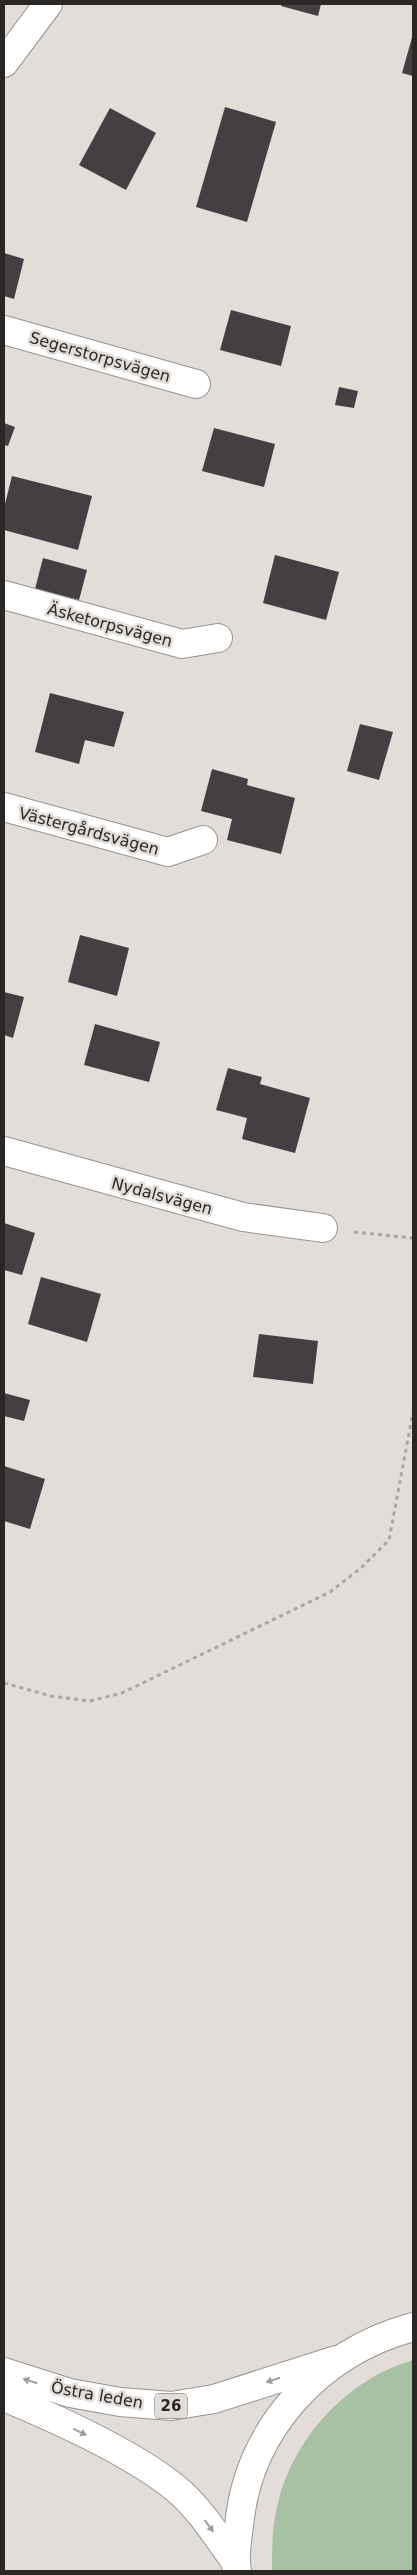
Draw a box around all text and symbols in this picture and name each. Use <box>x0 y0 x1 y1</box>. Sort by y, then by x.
street label: Segerstorpsvägen <box>27 328 173 386</box>
street label: Äsketorpsvägen <box>46 599 174 651</box>
street label: Västergårdsvägen <box>17 803 161 859</box>
street label: Nydalsvägen <box>110 1173 214 1219</box>
one-way arrow <box>266 2376 281 2384</box>
one-way arrow <box>22 2377 37 2384</box>
street label: Östra leden <box>50 2378 144 2412</box>
road number: 26 <box>155 2394 187 2418</box>
one-way arrow <box>72 2428 87 2436</box>
one-way arrow <box>204 2519 215 2532</box>

